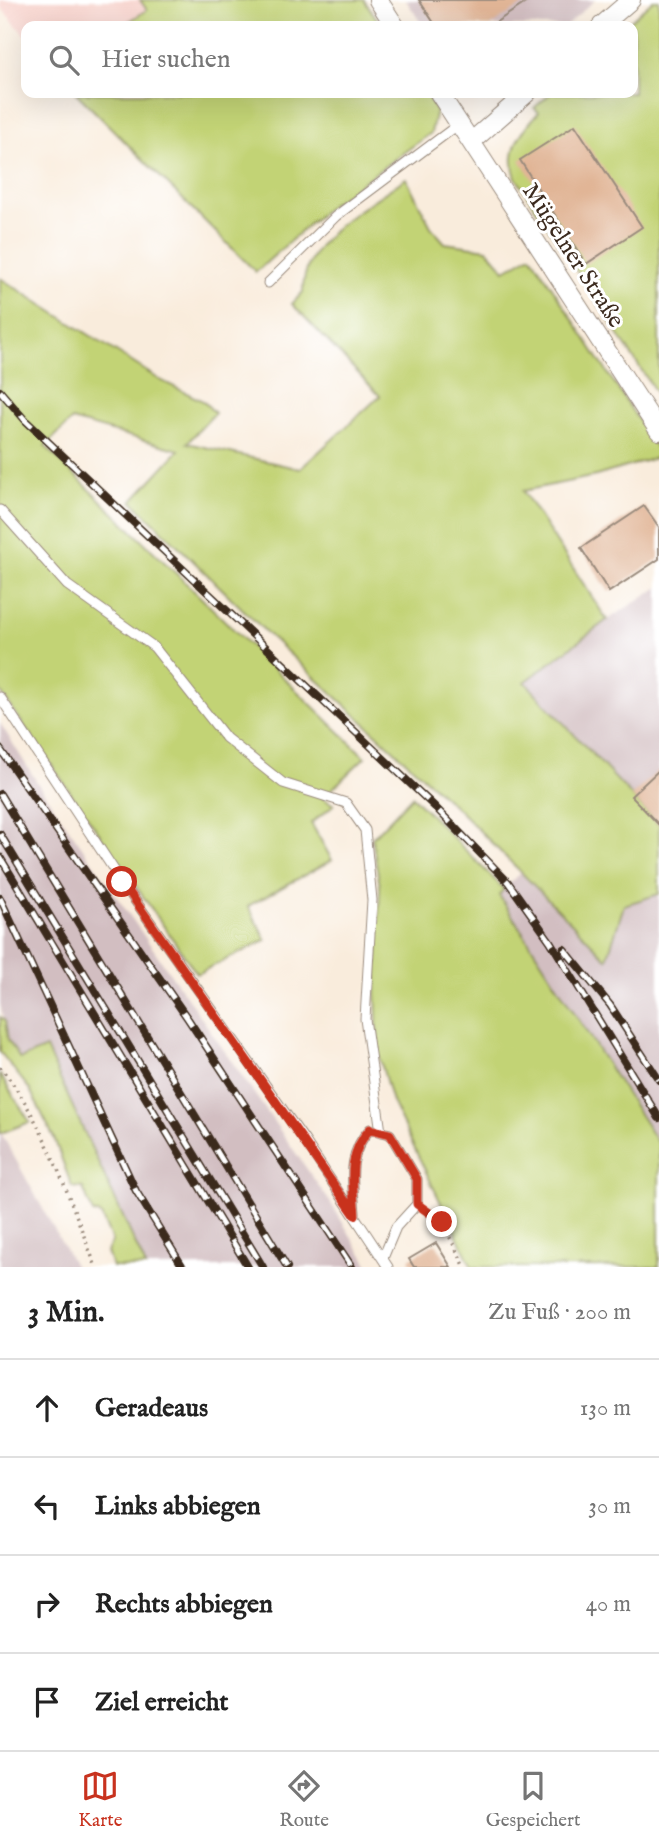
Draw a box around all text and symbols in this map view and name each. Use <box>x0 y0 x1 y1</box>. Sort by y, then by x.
search box <box>21 21 638 98</box>
icon: search <box>45 41 83 79</box>
text: Hier suchen <box>101 43 231 76</box>
street label: Mügelner Straße <box>514 178 631 334</box>
route start <box>106 866 137 897</box>
route end <box>426 1206 457 1237</box>
text: 3 Min. <box>28 1294 104 1332</box>
text: Zu Fuß · 200 m <box>488 1298 631 1327</box>
icon: ahead <box>28 1389 66 1427</box>
text: Geradeaus <box>95 1392 208 1425</box>
text: 130 m <box>580 1394 631 1423</box>
icon: left <box>28 1487 66 1525</box>
text: Links abbiegen <box>95 1490 261 1523</box>
text: 30 m <box>588 1492 631 1521</box>
icon: right <box>28 1585 66 1623</box>
text: Rechts abbiegen <box>95 1588 273 1621</box>
text: 40 m <box>586 1590 631 1619</box>
icon: arrive <box>28 1683 66 1721</box>
text: Ziel erreicht <box>95 1686 228 1719</box>
tab: Karte <box>78 1767 123 1833</box>
tab: Route <box>279 1767 329 1833</box>
tab: Gespeichert <box>486 1767 581 1833</box>

